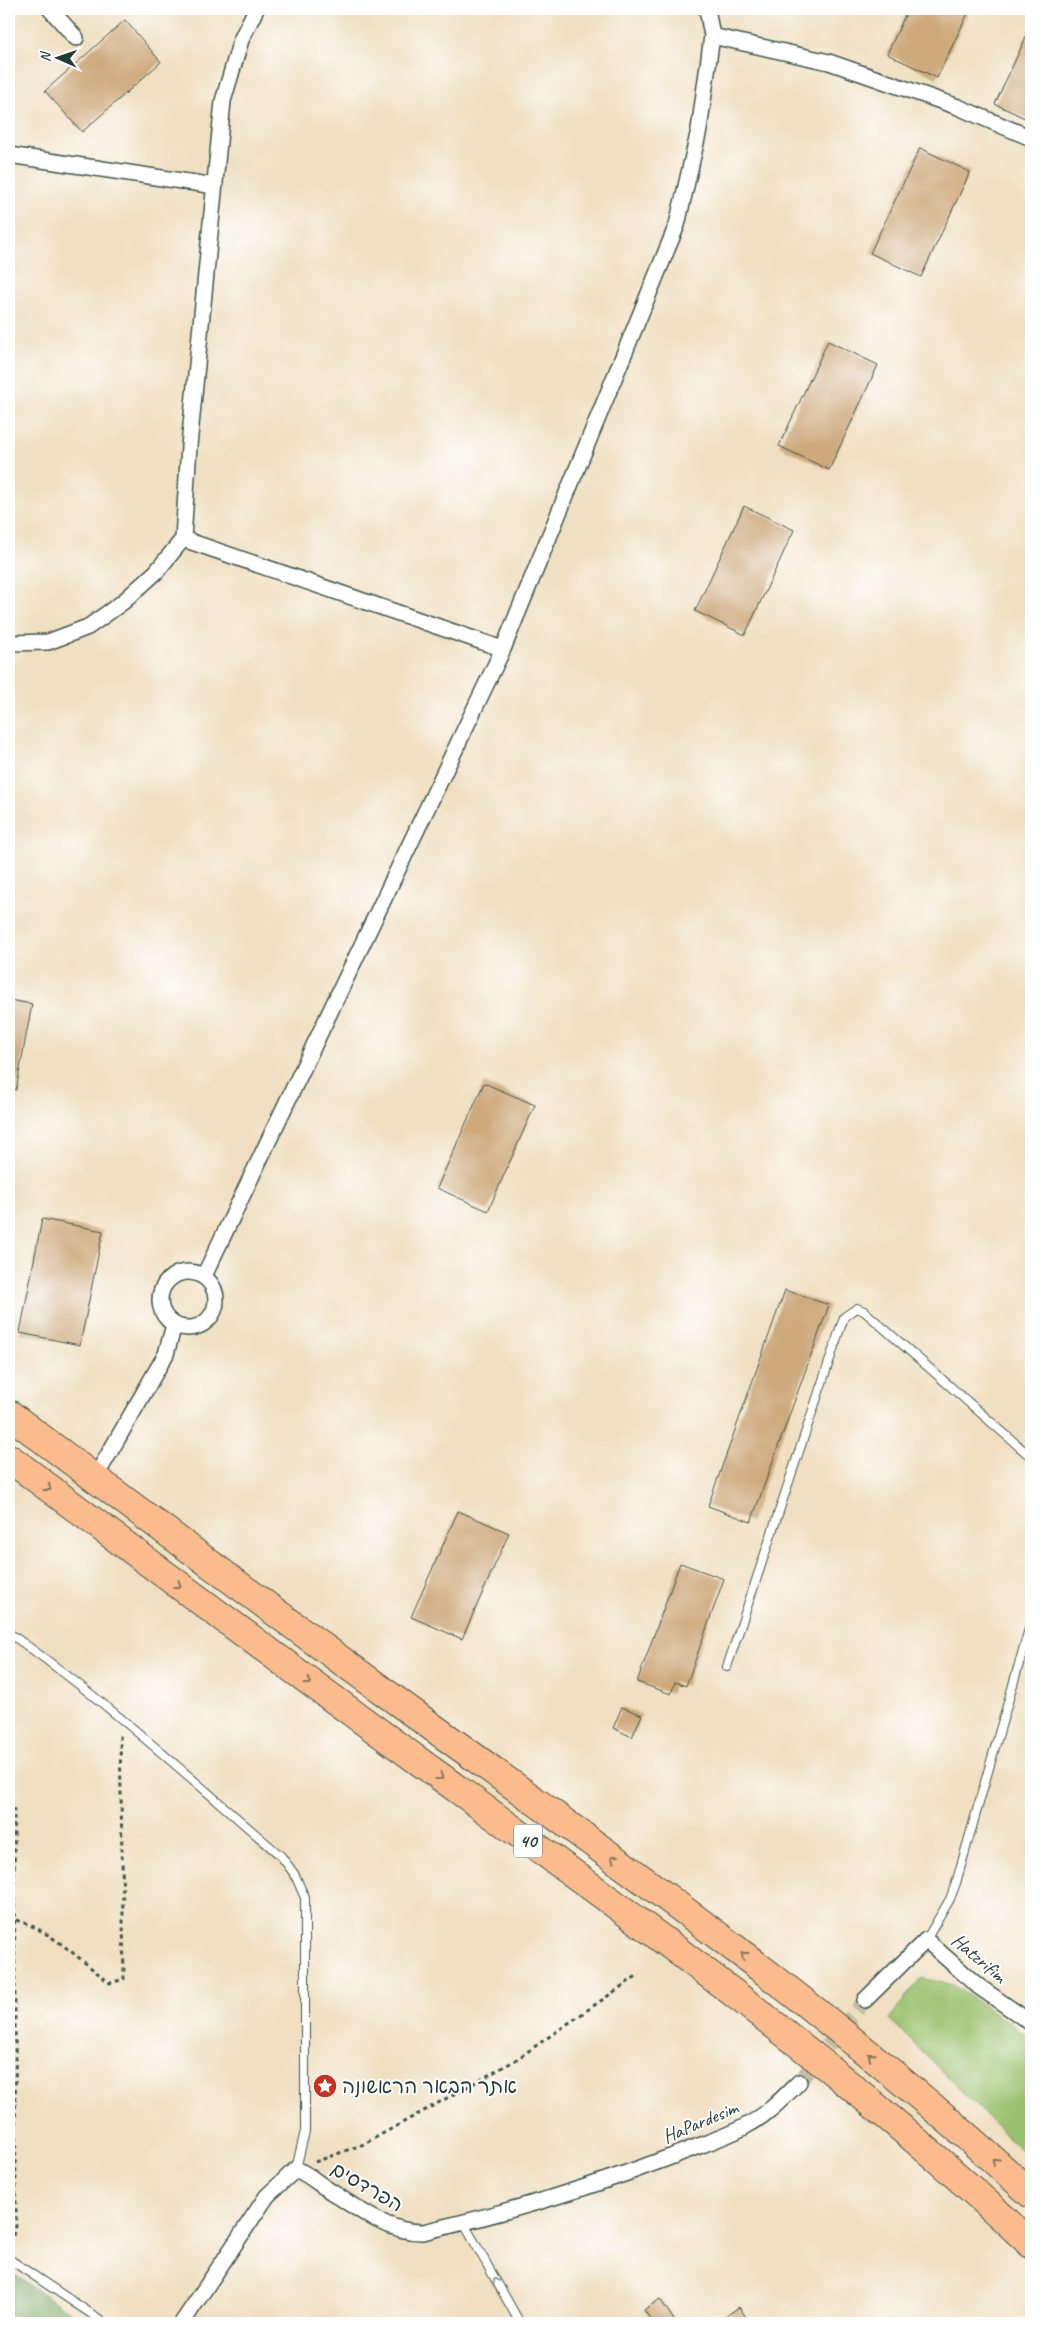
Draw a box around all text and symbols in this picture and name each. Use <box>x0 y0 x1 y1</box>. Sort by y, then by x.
north arrow <box>32 32 82 82</box>
text: N <box>37 51 54 62</box>
one-way arrow <box>42 1482 51 1490</box>
one-way arrow <box>172 1579 182 1588</box>
one-way arrow <box>303 1676 312 1685</box>
one-way arrow <box>434 1771 444 1780</box>
road number: 40 <box>514 1824 542 1858</box>
one-way arrow <box>610 1855 620 1864</box>
street label: Hatzrifim <box>946 1928 1013 1989</box>
one-way arrow <box>741 1953 750 1961</box>
one-way arrow <box>868 2053 877 2062</box>
place icon: אתר הבאר הראשונה <box>312 2073 338 2099</box>
place label: אתר הבאר הראשונה <box>342 2074 517 2099</box>
street label: HaPardesim <box>658 2094 743 2149</box>
street label: הפרדסים <box>326 2156 408 2218</box>
one-way arrow <box>992 2158 1001 2167</box>
one-way arrow <box>492 2277 502 2286</box>

